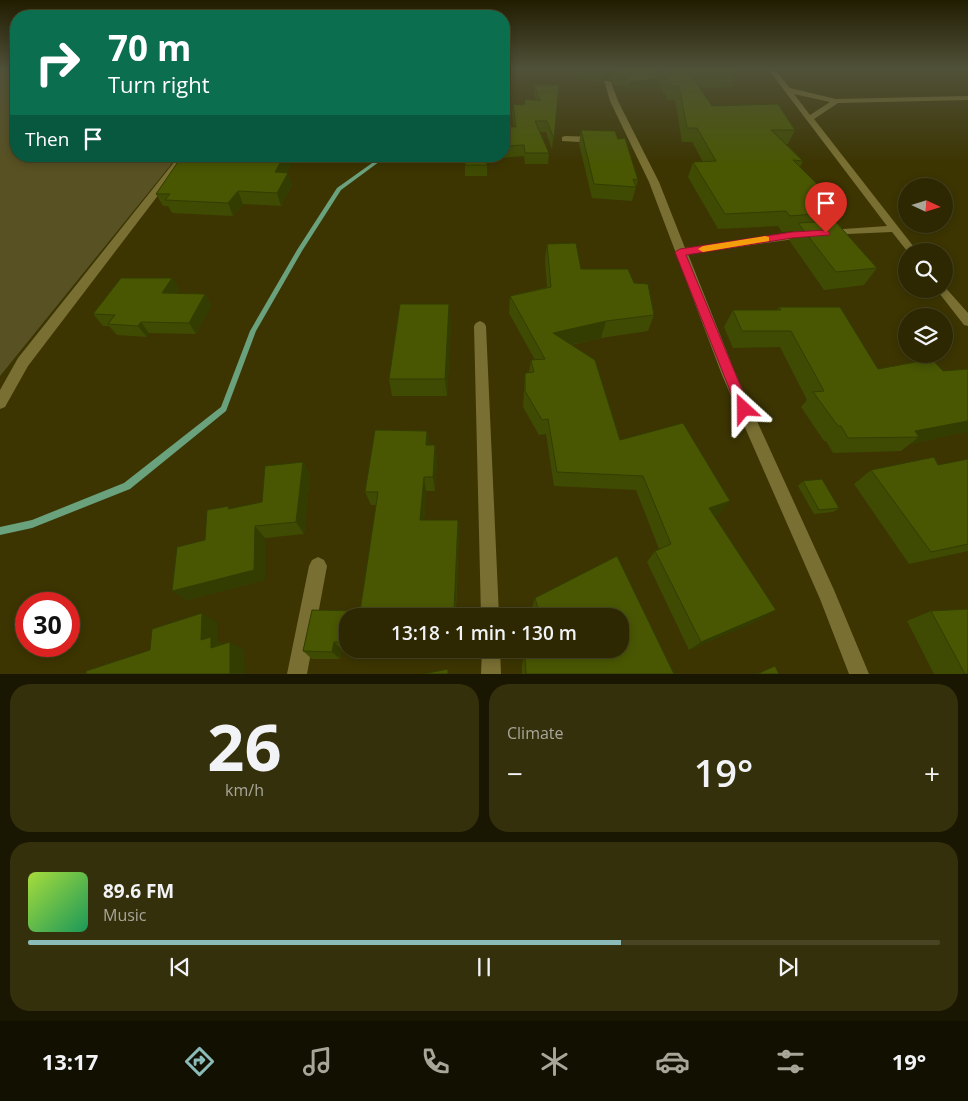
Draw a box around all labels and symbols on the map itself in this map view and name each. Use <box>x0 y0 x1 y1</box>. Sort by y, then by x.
north arrow <box>898 178 952 232</box>
pin <box>805 182 847 233</box>
position arrow <box>717 382 769 434</box>
speed limit sign: 30 <box>15 592 80 657</box>

